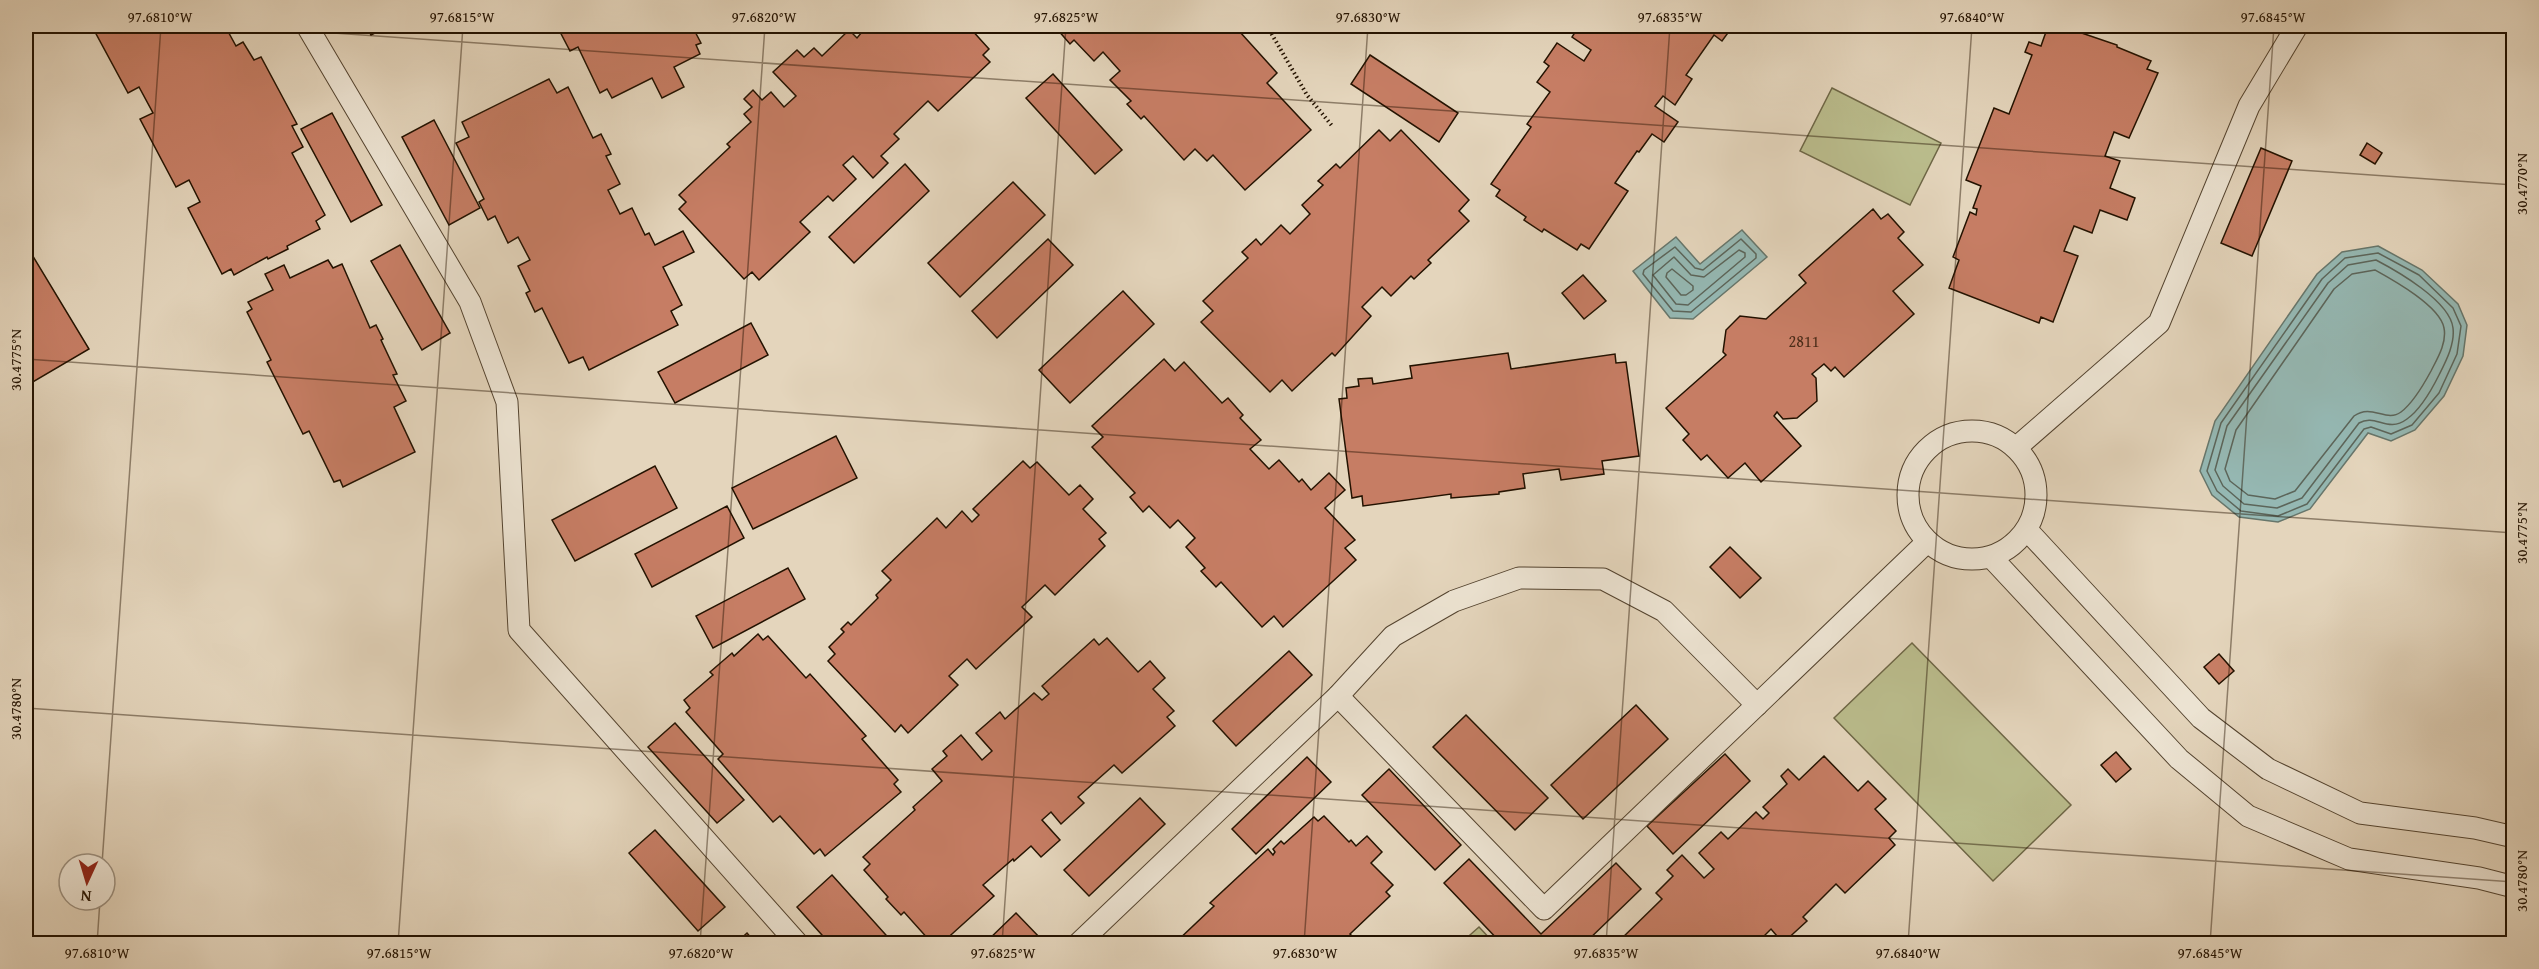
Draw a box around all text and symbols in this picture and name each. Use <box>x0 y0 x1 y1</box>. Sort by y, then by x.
text: 97.6810°W <box>127 6 193 27</box>
text: 97.6815°W <box>429 6 495 27</box>
text: 97.6820°W <box>731 6 797 27</box>
text: 97.6825°W <box>1033 6 1099 27</box>
text: 97.6830°W <box>1335 6 1401 27</box>
text: 97.6835°W <box>1637 6 1703 27</box>
text: 97.6840°W <box>1939 6 2005 27</box>
text: 97.6845°W <box>2240 6 2306 27</box>
text: 30.4770°N <box>2511 153 2532 215</box>
text: 30.4775°N <box>5 329 26 391</box>
house number: 2811 <box>1789 329 1819 353</box>
text: 30.4775°N <box>2511 502 2532 564</box>
text: 30.4780°N <box>5 678 26 740</box>
text: 30.4780°N <box>2511 850 2532 912</box>
north arrow <box>57 852 117 912</box>
text: N <box>79 885 92 909</box>
text: 97.6810°W <box>64 942 130 963</box>
text: 97.6815°W <box>366 942 432 963</box>
text: 97.6820°W <box>668 942 734 963</box>
text: 97.6825°W <box>970 942 1036 963</box>
text: 97.6830°W <box>1272 942 1338 963</box>
text: 97.6835°W <box>1573 942 1639 963</box>
text: 97.6840°W <box>1875 942 1941 963</box>
text: 97.6845°W <box>2177 942 2243 963</box>

